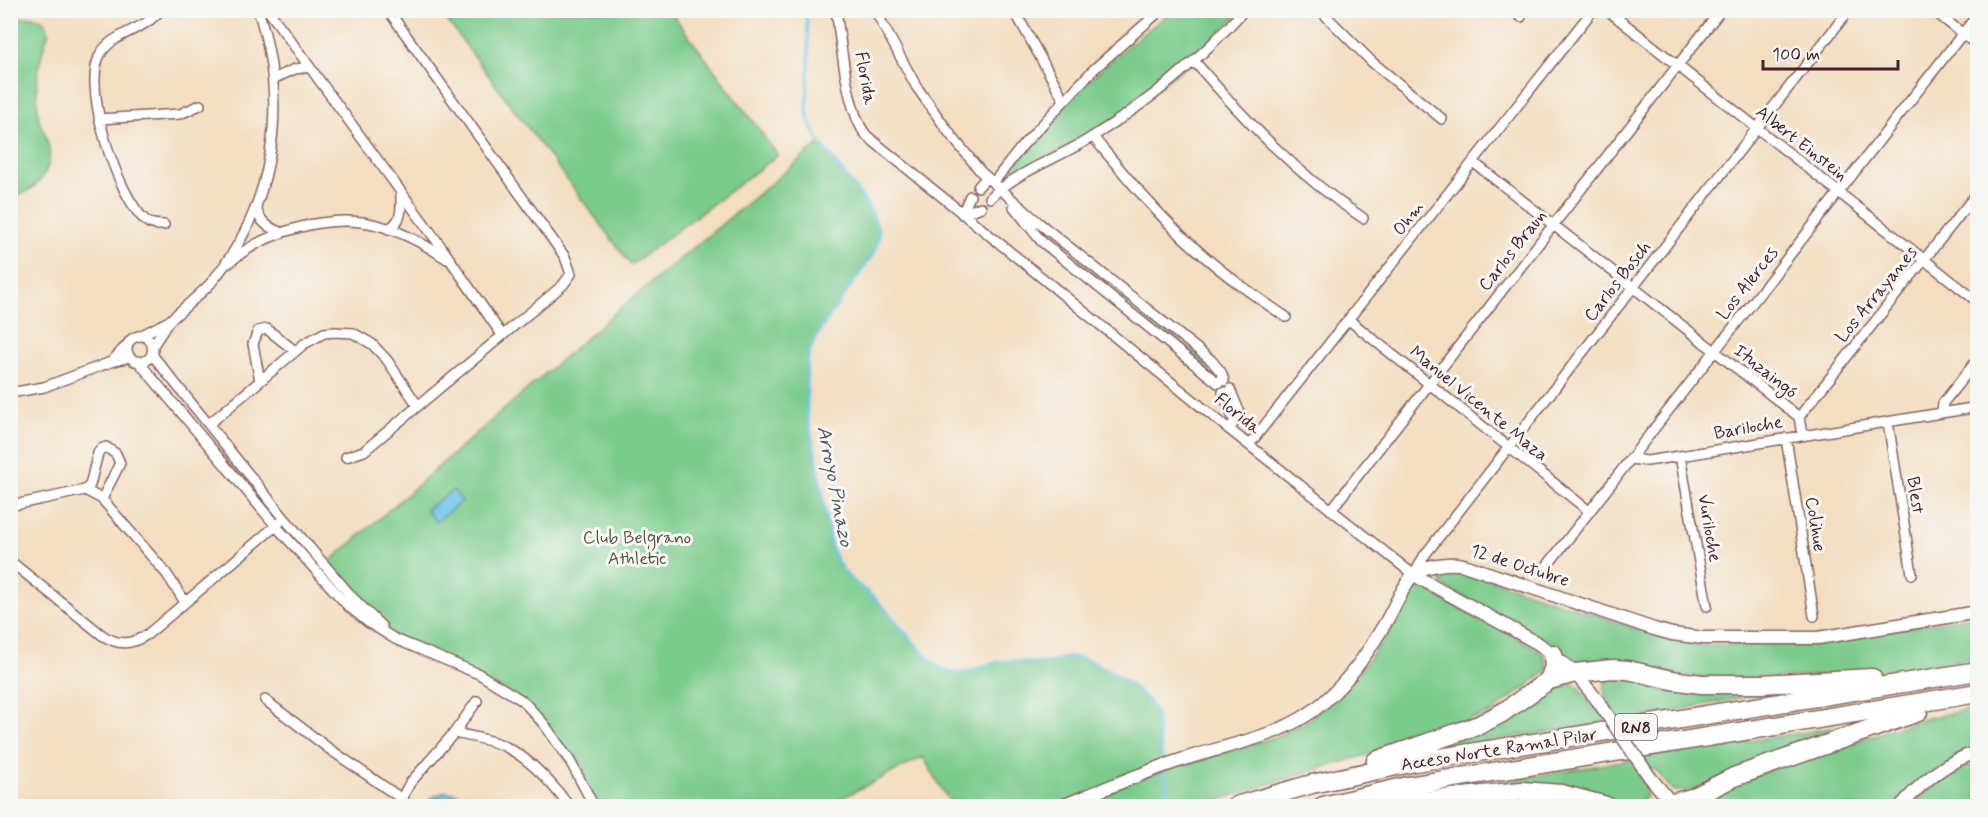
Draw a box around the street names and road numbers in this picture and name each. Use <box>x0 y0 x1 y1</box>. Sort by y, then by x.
street label: Florida <box>849 50 881 107</box>
street label: Albert Einstein <box>1750 100 1852 187</box>
street label: Ohm <box>1388 196 1430 241</box>
street label: Carlos Braun <box>1473 205 1552 296</box>
street label: Carlos Bosch <box>1579 236 1657 327</box>
street label: Los Arrayanes <box>1830 241 1923 348</box>
street label: Los Alerces <box>1712 242 1784 325</box>
street label: Ituzaingó <box>1728 339 1802 405</box>
street label: Manuel Vicente Maza <box>1404 340 1553 467</box>
street label: Florida <box>1209 388 1266 440</box>
street label: Bariloche <box>1712 410 1785 446</box>
street label: Blest <box>1900 475 1930 516</box>
street label: Vuriloche <box>1691 492 1727 564</box>
street label: Colihue <box>1799 495 1831 553</box>
street label: 12 de Octubre <box>1467 539 1572 593</box>
road number: RN8 <box>1615 714 1657 740</box>
street label: Acceso Norte Ramal Pilar <box>1399 723 1600 777</box>

